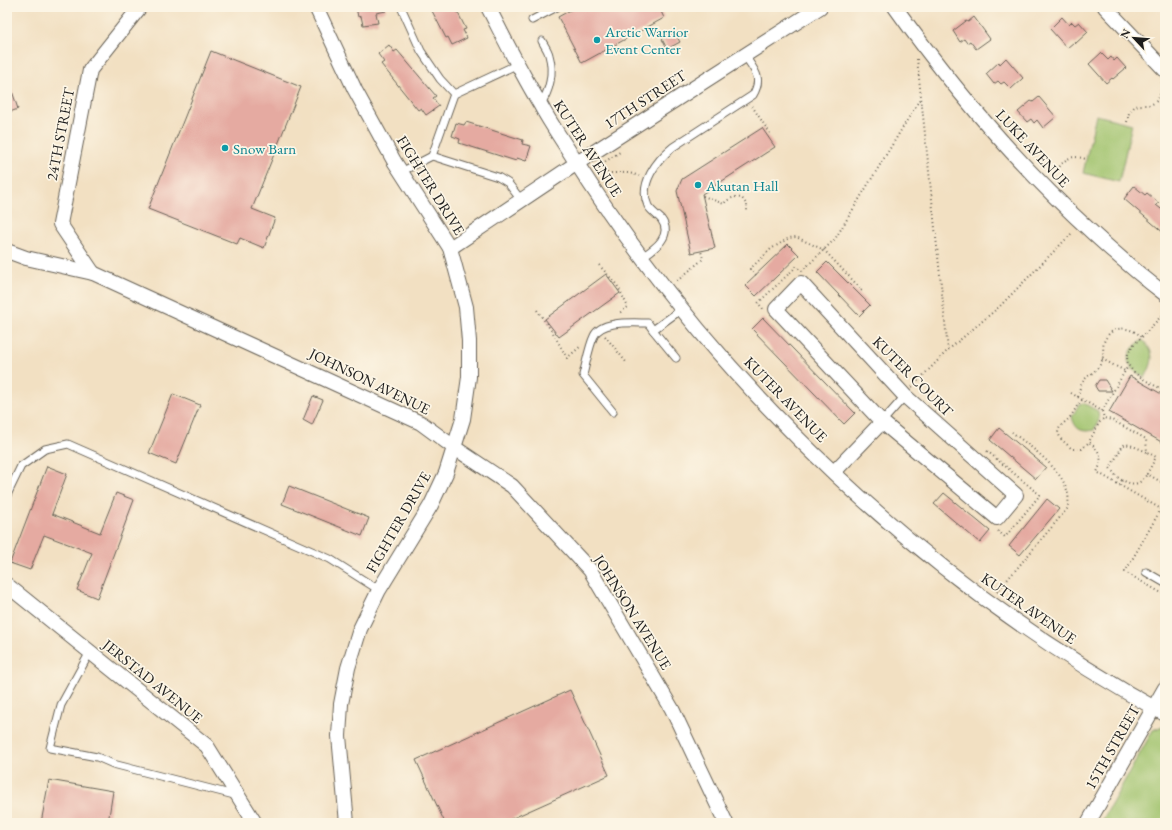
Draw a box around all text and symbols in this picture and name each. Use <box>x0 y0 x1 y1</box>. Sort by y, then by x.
north arrow <box>1114 18 1154 58</box>
place label: Arctic Warrior Event Center <box>604 22 688 58</box>
text: N <box>1117 26 1133 41</box>
marker: Arctic Warrior Event Center <box>592 35 602 45</box>
street label: 17TH STREET <box>600 65 691 133</box>
street label: 24TH STREET <box>42 85 79 182</box>
street label: KUTER AVENUE <box>550 96 627 200</box>
street label: LUKE AVENUE <box>992 105 1074 191</box>
street label: FIGHTER DRIVE <box>393 132 469 239</box>
place label: Snow Barn <box>233 139 296 158</box>
marker: Snow Barn <box>220 143 230 153</box>
place label: Akutan Hall <box>705 176 779 195</box>
marker: Akutan Hall <box>693 180 703 190</box>
street label: KUTER COURT <box>869 332 958 421</box>
street label: JOHNSON AVENUE <box>305 343 434 419</box>
street label: KUTER AVENUE <box>740 352 832 446</box>
street label: FIGHTER DRIVE <box>361 468 435 576</box>
street label: JOHNSON AVENUE <box>589 549 676 674</box>
street label: KUTER AVENUE <box>978 568 1081 648</box>
street label: JERSTAD AVENUE <box>98 634 207 727</box>
street label: 15TH STREET <box>1080 701 1144 793</box>

